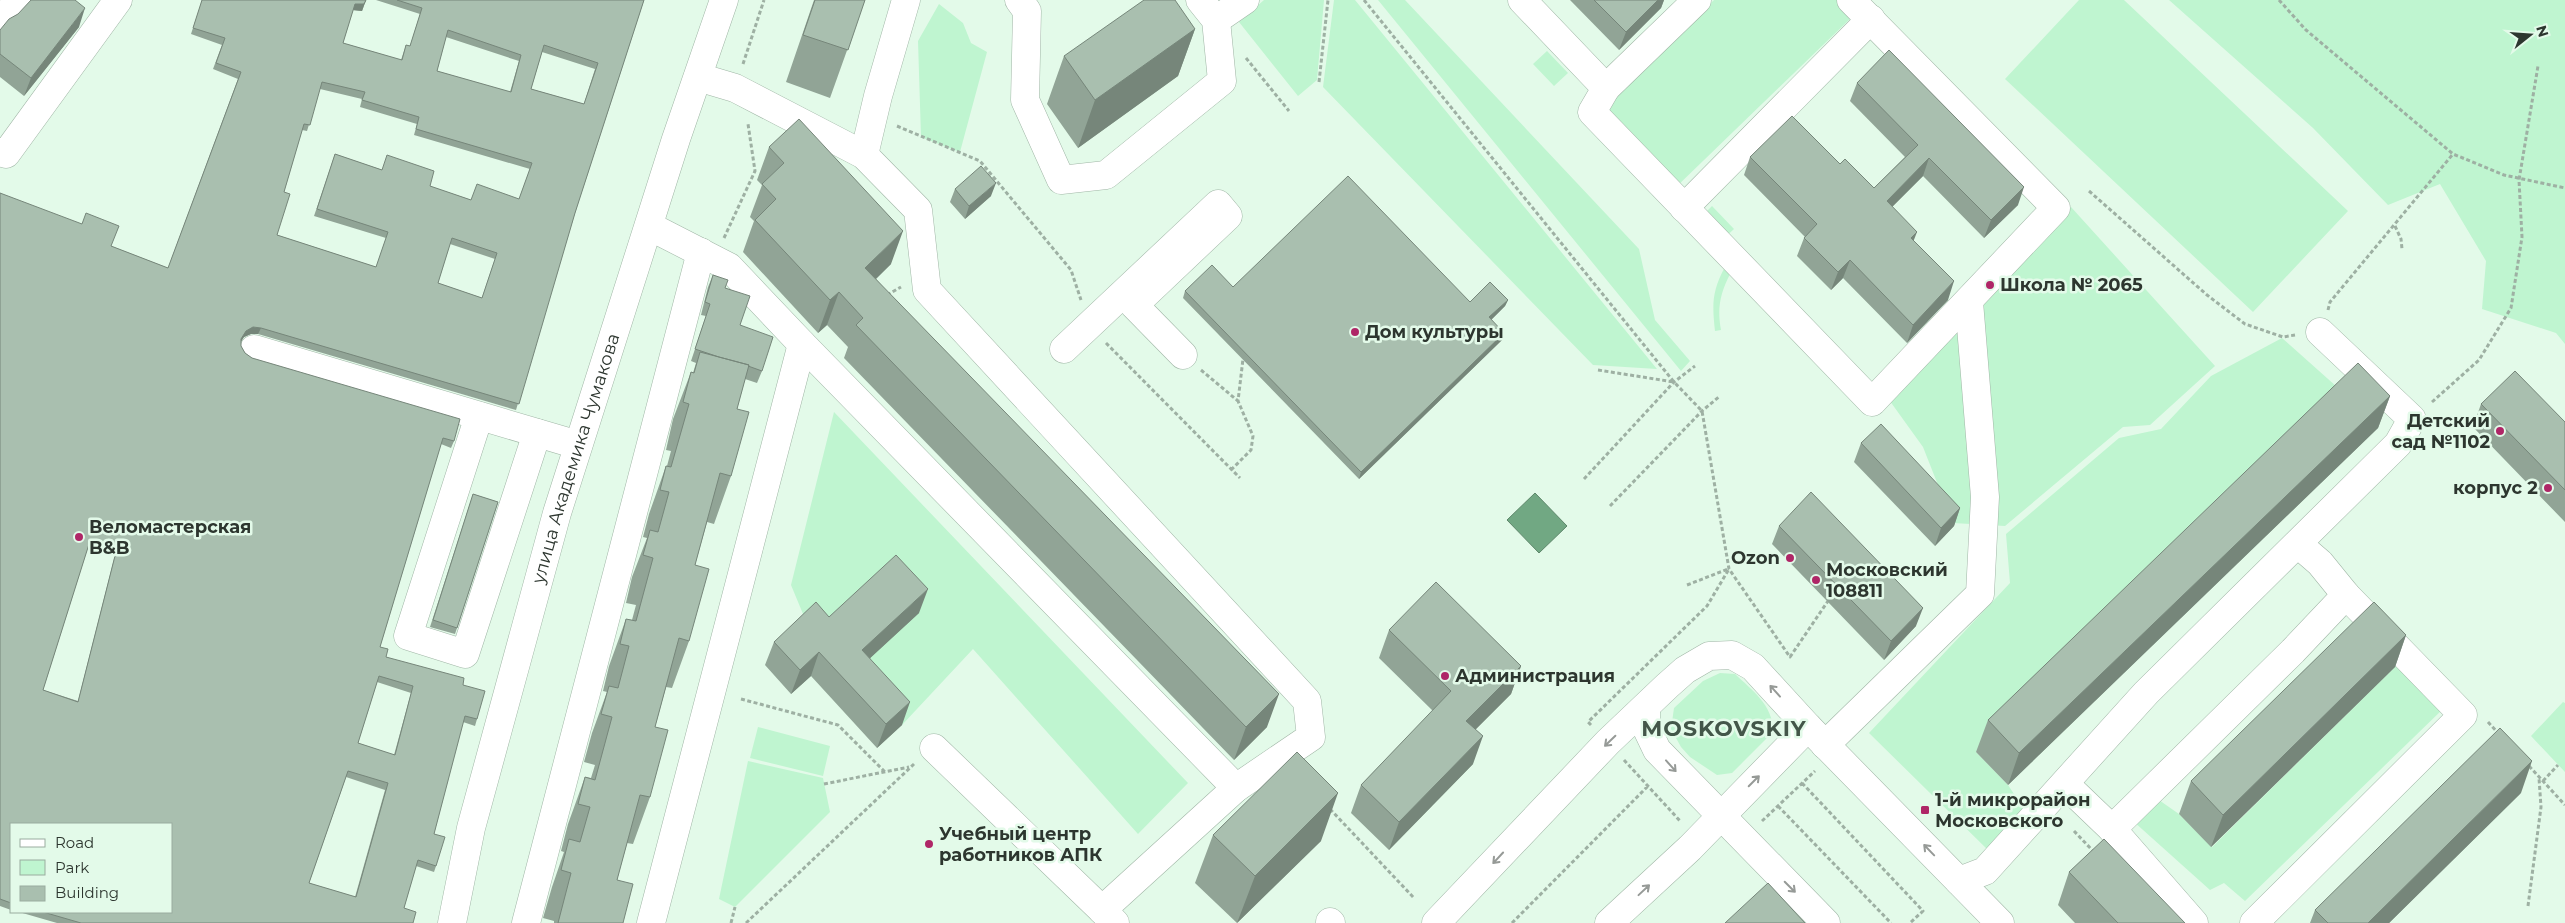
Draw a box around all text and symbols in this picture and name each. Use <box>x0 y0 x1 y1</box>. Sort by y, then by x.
north arrow <box>2505 10 2555 60</box>
text: N <box>2532 23 2553 39</box>
place label: Школа № 2065 <box>2000 274 2143 296</box>
marker: Школа № 2065 <box>1984 279 1996 291</box>
place label: Дом культуры <box>1365 321 1504 343</box>
marker: Дом культуры <box>1349 326 1361 338</box>
street label: улица Академика Чумакова <box>527 331 624 587</box>
place label: Детский сад №1102 <box>2392 410 2490 453</box>
marker: Детский сад №1102 <box>2494 425 2506 437</box>
place label: корпус 2 <box>2453 477 2538 499</box>
marker: корпус 2 <box>2542 482 2554 494</box>
place label: Веломастерская B&B <box>89 516 251 559</box>
marker: Веломастерская B&B <box>73 531 85 543</box>
place label: Ozon <box>1731 547 1780 569</box>
marker: Ozon <box>1784 552 1796 564</box>
place label: Московский 108811 <box>1826 559 1948 602</box>
marker: Московский 108811 <box>1810 574 1822 586</box>
place label: Администрация <box>1455 665 1615 687</box>
marker: Администрация <box>1439 670 1451 682</box>
one-way arrow <box>1770 685 1781 698</box>
district label: MOSKOVSKIY <box>1641 715 1807 742</box>
one-way arrow <box>1604 734 1616 747</box>
one-way arrow <box>1665 759 1677 772</box>
one-way arrow <box>1748 775 1760 787</box>
place label: 1-й микрорайон Московского <box>1935 789 2090 832</box>
marker: 1-й микрорайон Московского <box>1919 804 1931 816</box>
legend <box>10 823 172 913</box>
place label: Учебный центр работников АПК <box>939 823 1103 866</box>
text: Road <box>55 833 94 852</box>
marker: Учебный центр работников АПК <box>923 838 935 850</box>
one-way arrow <box>1923 844 1935 857</box>
one-way arrow <box>1492 852 1504 864</box>
text: Park <box>55 858 89 877</box>
one-way arrow <box>1784 881 1796 894</box>
text: Building <box>55 883 119 902</box>
one-way arrow <box>1638 884 1651 896</box>

